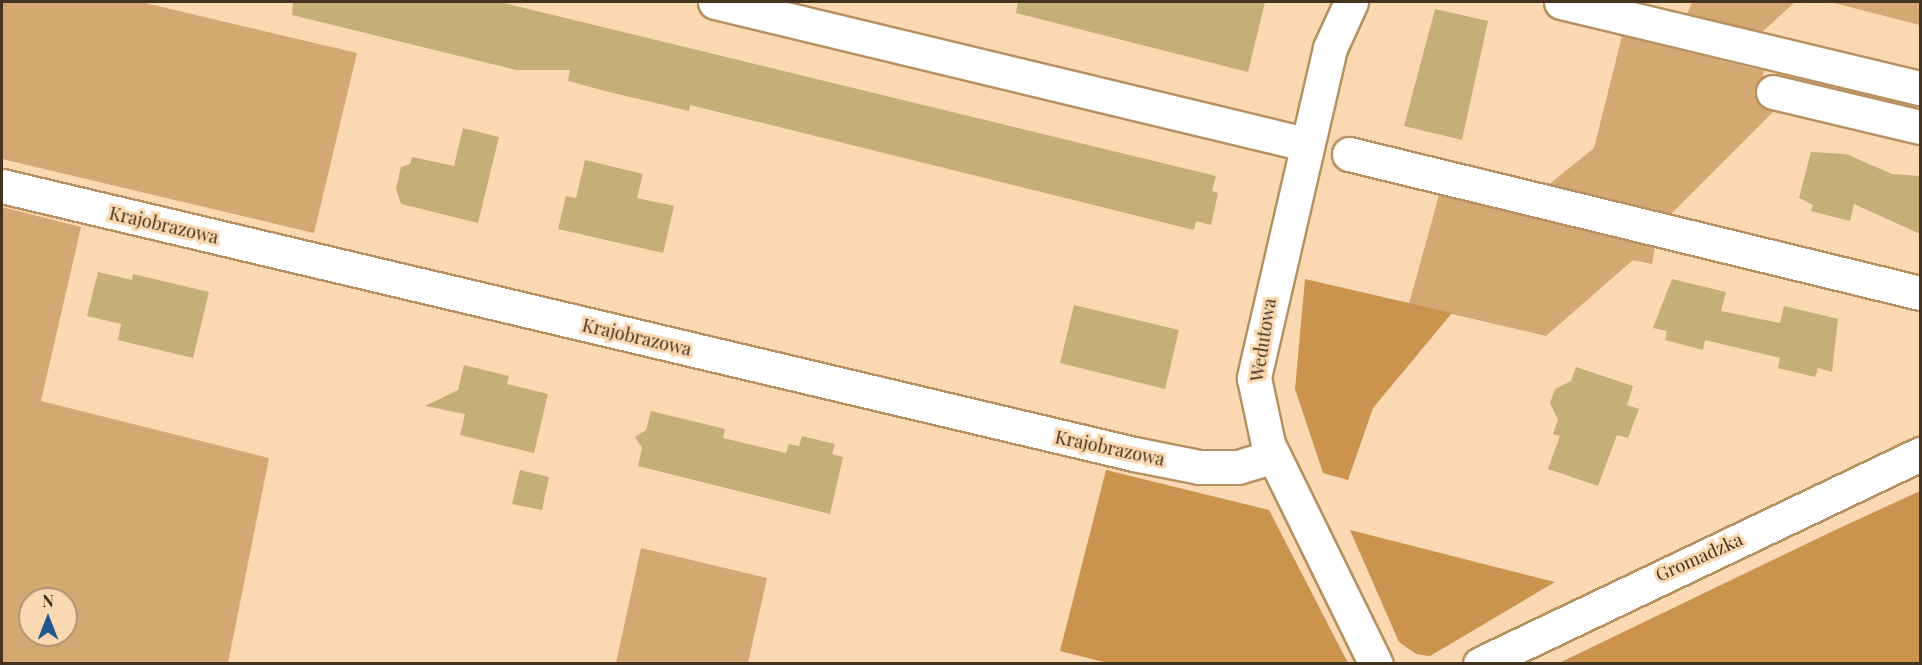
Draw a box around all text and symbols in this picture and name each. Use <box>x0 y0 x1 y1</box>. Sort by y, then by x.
street label: Krajobrazowa <box>107 202 221 248</box>
street label: Wedutowa <box>1246 297 1280 383</box>
street label: Krajobrazowa <box>580 314 694 360</box>
street label: Krajobrazowa <box>1053 426 1167 470</box>
street label: Gromadzka <box>1652 528 1746 586</box>
north arrow <box>18 587 78 647</box>
text: N <box>42 590 54 611</box>

